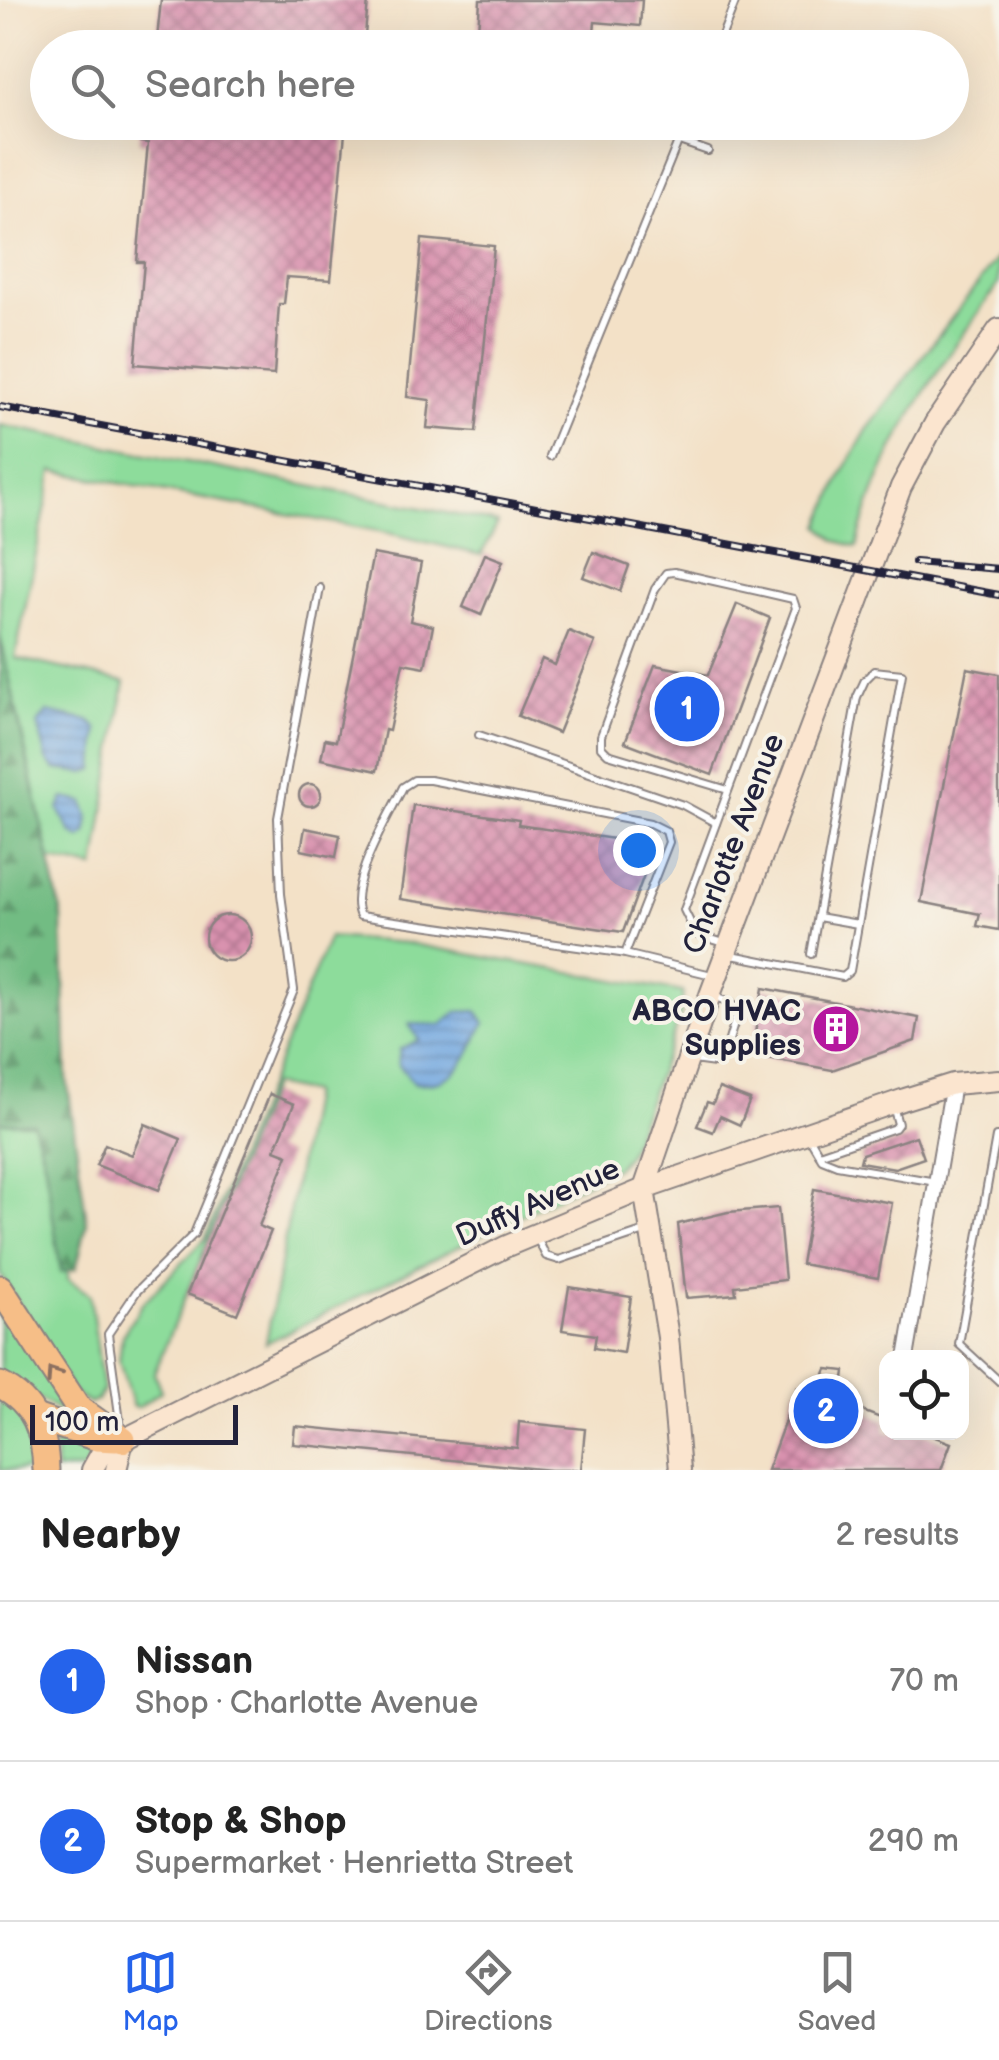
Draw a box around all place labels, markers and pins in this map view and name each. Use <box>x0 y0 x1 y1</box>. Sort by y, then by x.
pin: 1 <box>654 672 720 746</box>
place label: ABCO HVAC Supplies <box>631 994 801 1064</box>
building icon: ABCO HVAC Supplies <box>810 1003 862 1055</box>
pin: 2 <box>794 1374 858 1448</box>

